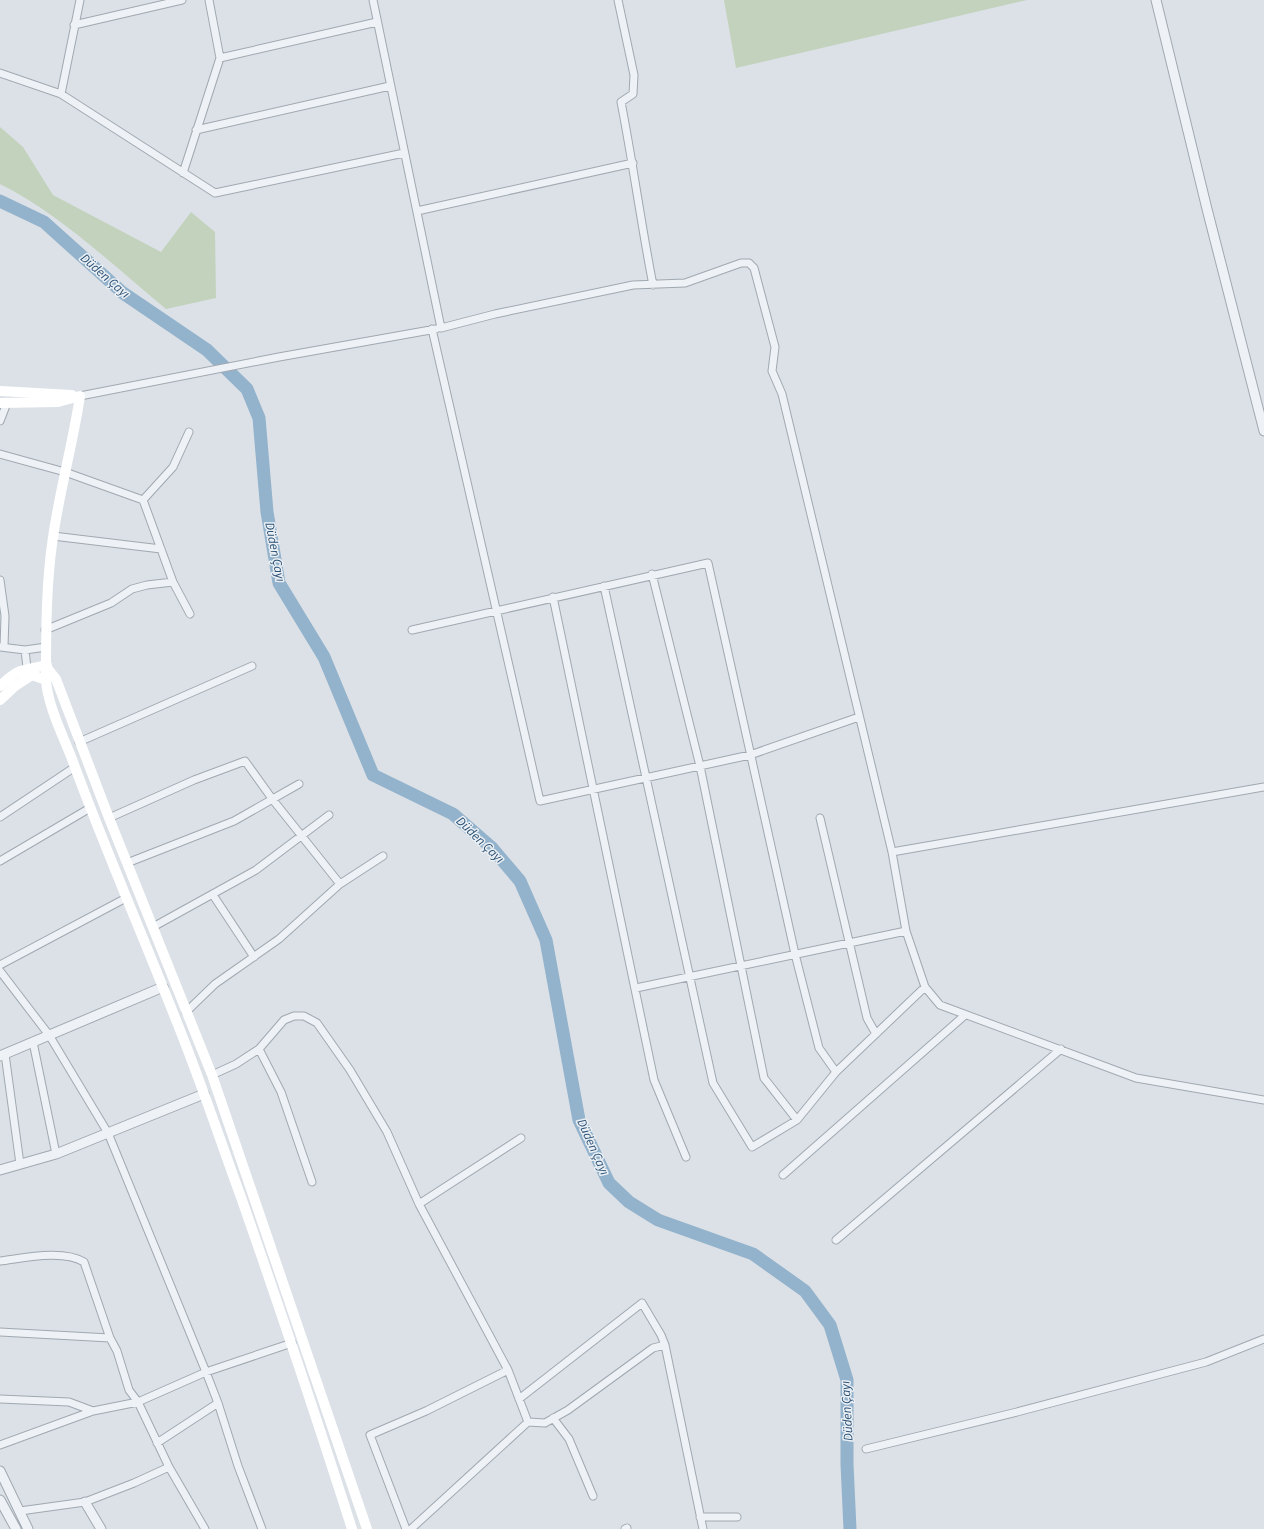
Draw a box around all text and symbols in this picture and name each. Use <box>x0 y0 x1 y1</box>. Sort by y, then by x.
water label: Düden Çayı <box>76 249 134 303</box>
water label: Düden Çayı <box>260 521 290 583</box>
water label: Düden Çayı <box>452 813 508 867</box>
water label: Düden Çayı <box>573 1116 613 1178</box>
water label: Düden Çayı <box>836 1380 858 1442</box>

